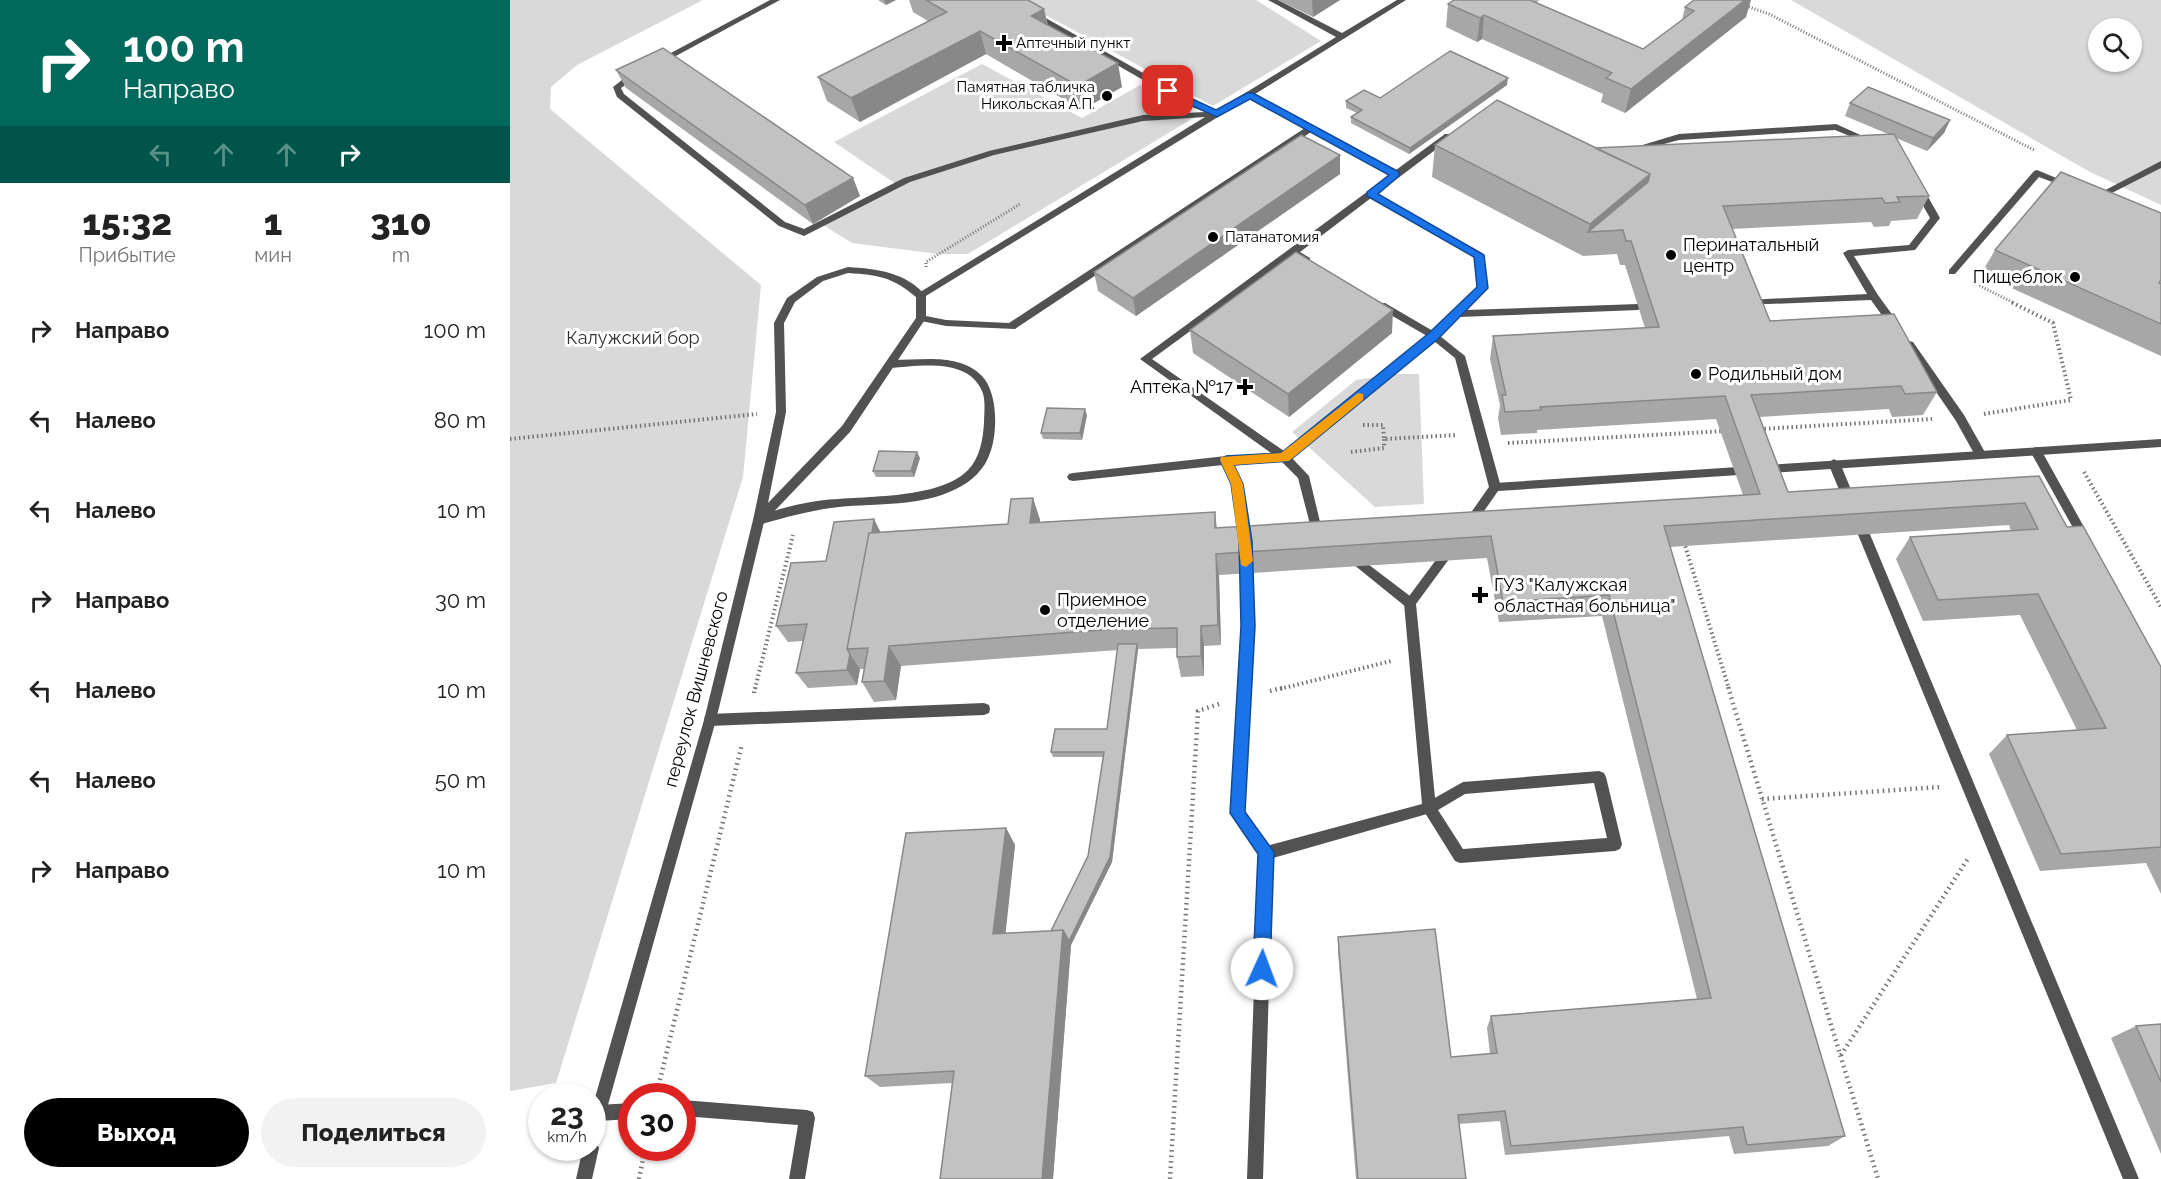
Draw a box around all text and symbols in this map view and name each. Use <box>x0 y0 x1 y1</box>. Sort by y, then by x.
map controls <box>2088 18 2142 72</box>
button: search <box>2088 18 2142 72</box>
text: 100 m <box>123 23 245 72</box>
icon: right <box>24 24 102 102</box>
place label: Аптечный пункт <box>1016 34 1130 52</box>
marker: Аптечный пункт <box>997 36 1011 50</box>
pin <box>1142 65 1193 116</box>
text: Направо <box>123 73 235 104</box>
icon: arrive <box>1151 74 1184 107</box>
place label: Памятная табличка Никольская А.П. <box>957 78 1095 113</box>
marker: Памятная табличка Никольская А.П. <box>1100 89 1114 103</box>
icon: left <box>144 138 177 171</box>
icon: ahead <box>207 138 240 171</box>
icon: ahead <box>270 138 303 171</box>
icon: right <box>333 138 366 171</box>
text: 15:32 <box>82 201 172 243</box>
text: 1 <box>264 201 282 243</box>
text: 310 <box>370 201 432 243</box>
place label: Патанатомия <box>1225 228 1319 246</box>
marker: Патанатомия <box>1206 230 1220 244</box>
place label: Перинатальный центр <box>1683 234 1819 276</box>
text: Прибытие <box>78 243 176 267</box>
text: мин <box>254 243 292 267</box>
text: m <box>392 243 410 267</box>
marker: Перинатальный центр <box>1664 248 1678 262</box>
place label: Пищеблок <box>1973 266 2063 287</box>
marker: Пищеблок <box>2068 270 2082 284</box>
icon: right <box>24 314 57 347</box>
text: Направо <box>75 317 169 343</box>
text: 100 m <box>424 317 486 343</box>
park label: Калужский бор <box>566 327 700 348</box>
place label: Родильный дом <box>1708 363 1842 384</box>
marker: Родильный дом <box>1689 367 1703 381</box>
place label: Аптека №17 <box>1130 376 1233 397</box>
marker: Аптека №17 <box>1238 380 1252 394</box>
icon: left <box>24 404 57 437</box>
text: Налево <box>75 407 156 433</box>
text: 80 m <box>434 407 486 433</box>
icon: left <box>24 494 57 527</box>
text: Налево <box>75 497 156 523</box>
text: 10 m <box>437 497 486 523</box>
place label: ГУЗ "Калужская областная больница" <box>1494 574 1676 616</box>
icon: right <box>24 584 57 617</box>
marker: ГУЗ "Калужская областная больница" <box>1471 586 1489 604</box>
text: Направо <box>75 587 169 613</box>
text: 30 m <box>435 587 486 613</box>
street label: переулок Вишневского <box>659 588 732 789</box>
place label: Приемное отделение <box>1057 589 1149 631</box>
marker: Приемное отделение <box>1038 603 1052 617</box>
icon: left <box>24 674 57 707</box>
text: Налево <box>75 677 156 703</box>
text: 10 m <box>437 677 486 703</box>
icon: left <box>24 764 57 797</box>
text: Налево <box>75 767 156 793</box>
text: 50 m <box>435 767 486 793</box>
icon: right <box>24 854 57 887</box>
text: Направо <box>75 857 169 883</box>
text: 10 m <box>437 857 486 883</box>
position arrow <box>1230 937 1294 1001</box>
speed limit sign: 30 <box>618 1083 696 1161</box>
text: 23 <box>550 1097 584 1132</box>
button: Выход <box>24 1098 249 1167</box>
button: Поделиться <box>261 1098 486 1167</box>
text: km/h <box>547 1128 587 1146</box>

